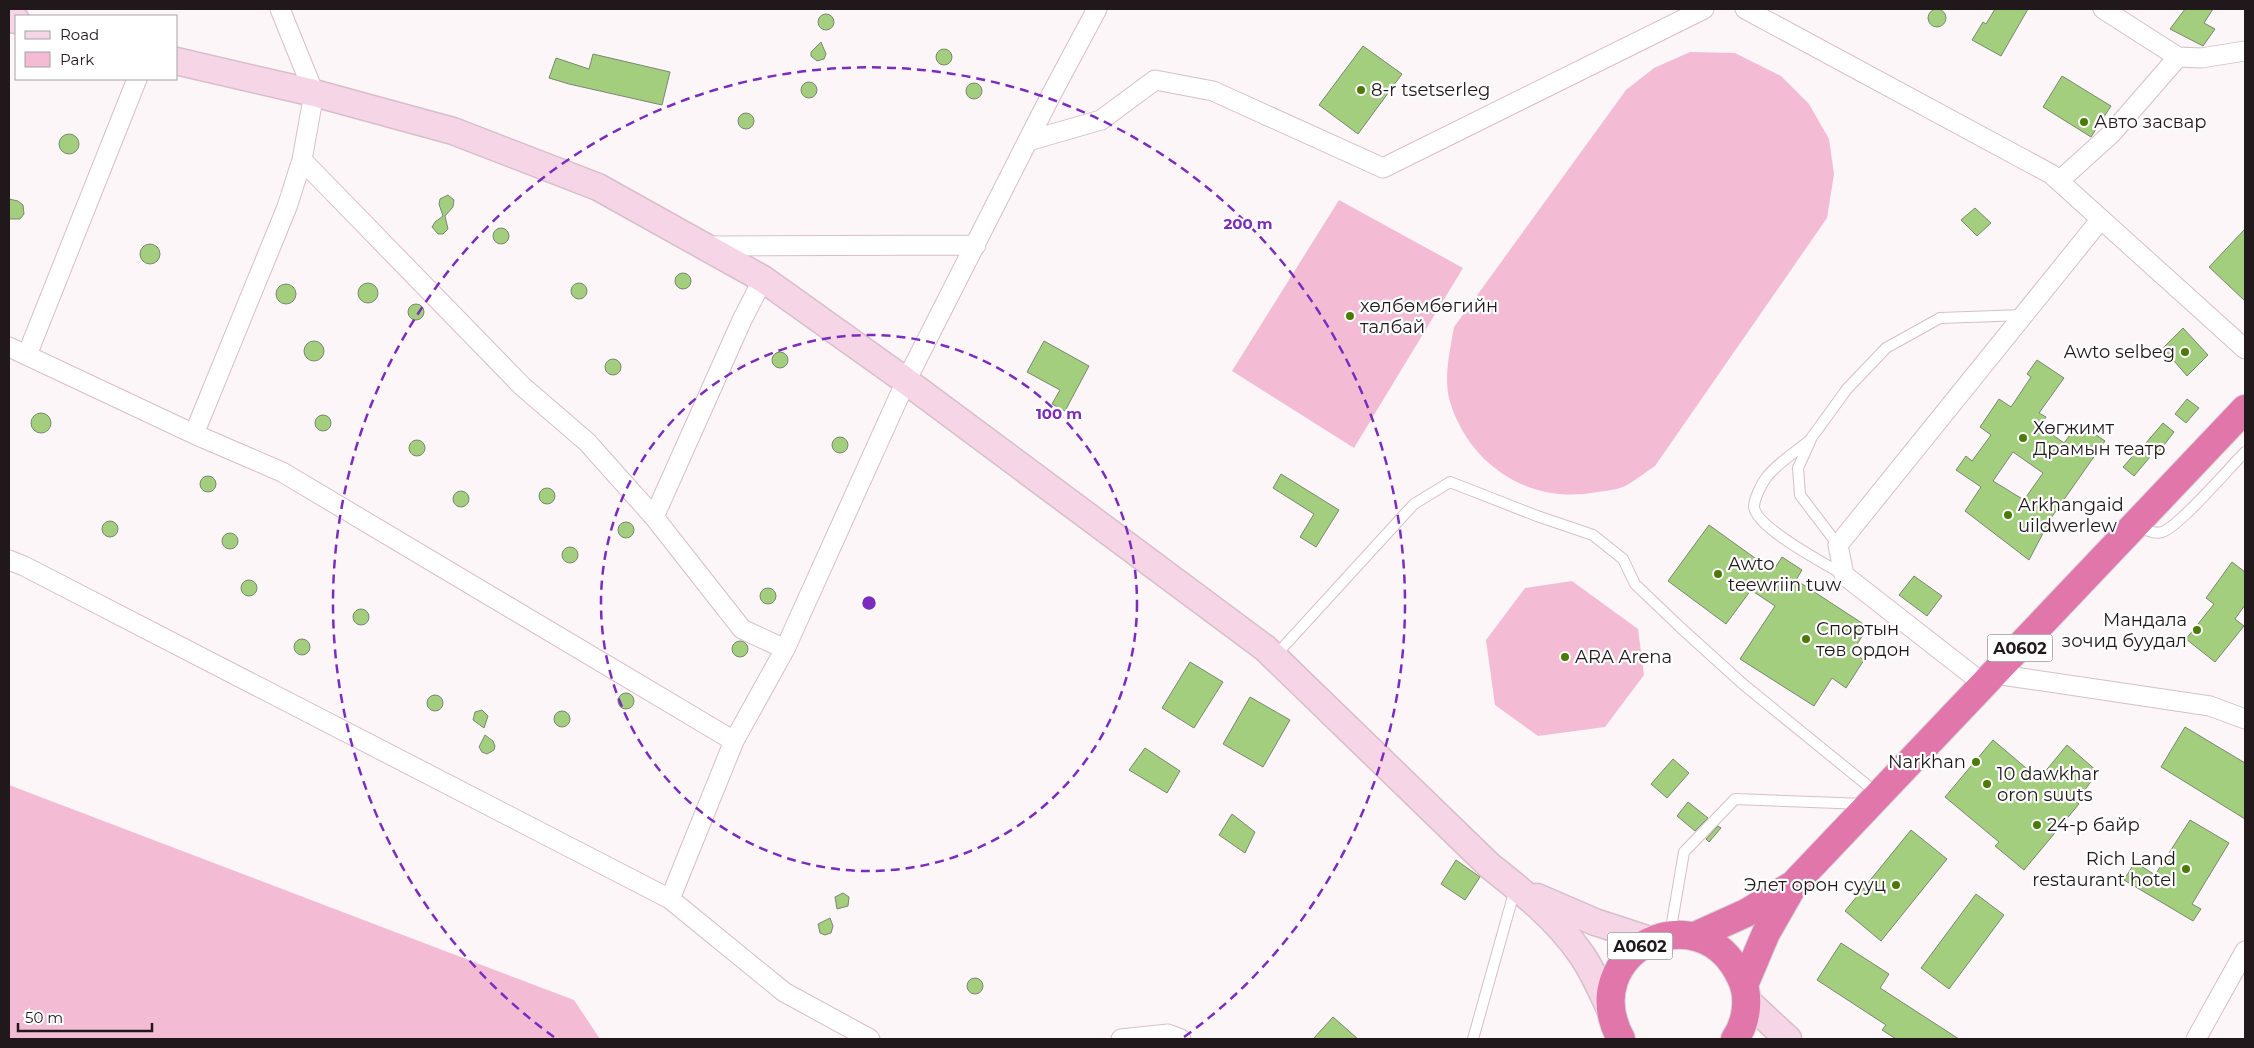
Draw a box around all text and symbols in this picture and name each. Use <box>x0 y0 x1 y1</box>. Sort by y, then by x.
legend <box>15 15 178 80</box>
text: Road <box>60 25 99 44</box>
text: Park <box>60 50 94 69</box>
place label: 8-r tsetserleg <box>1371 79 1490 101</box>
marker: 8-r tsetserleg <box>1355 84 1367 96</box>
place label: Авто засвар <box>2094 111 2207 133</box>
marker: Авто засвар <box>2078 116 2090 128</box>
text: 200 m <box>1223 214 1273 233</box>
place label: хөлбөмбөгийн талбай <box>1360 295 1498 338</box>
marker: хөлбөмбөгийн талбай <box>1344 310 1356 322</box>
place label: Awto selbeg <box>2064 341 2175 363</box>
marker: Awto selbeg <box>2179 346 2191 358</box>
text: 100 m <box>1036 404 1082 423</box>
place label: Хөгжимт Драмын театр <box>2033 417 2166 460</box>
marker: Хөгжимт Драмын театр <box>2017 432 2029 444</box>
place label: Arkhangaid uildwerlew <box>2018 494 2124 537</box>
marker: Arkhangaid uildwerlew <box>2002 509 2014 521</box>
place label: Awto teewriin tuw <box>1728 553 1841 596</box>
marker: Awto teewriin tuw <box>1712 568 1724 580</box>
centre of rings <box>860 594 878 612</box>
place label: Мандала зочид буудал <box>2062 609 2187 652</box>
place label: Спортын төв ордон <box>1816 618 1910 661</box>
marker: Мандала зочид буудал <box>2191 624 2203 636</box>
marker: Спортын төв ордон <box>1800 633 1812 645</box>
road number: A0602 <box>1988 634 2052 661</box>
place label: ARA Arena <box>1575 646 1672 668</box>
marker: ARA Arena <box>1559 651 1571 663</box>
place label: Narkhan <box>1888 751 1966 773</box>
marker: Narkhan <box>1970 756 1982 768</box>
place label: 10 dawkhar oron suuts <box>1997 763 2099 806</box>
marker: 10 dawkhar oron suuts <box>1981 778 1993 790</box>
place label: 24-р байр <box>2047 814 2140 836</box>
marker: 24-р байр <box>2031 819 2043 831</box>
place label: Rich Land restaurant hotel <box>2032 848 2176 891</box>
marker: Rich Land restaurant hotel <box>2180 863 2192 875</box>
place label: Элет орон сууц <box>1744 874 1886 896</box>
marker: Элет орон сууц <box>1890 879 1902 891</box>
road number: A0602 <box>1608 932 1672 959</box>
scale bar <box>18 1000 151 1032</box>
text: 50 m <box>25 1008 63 1027</box>

